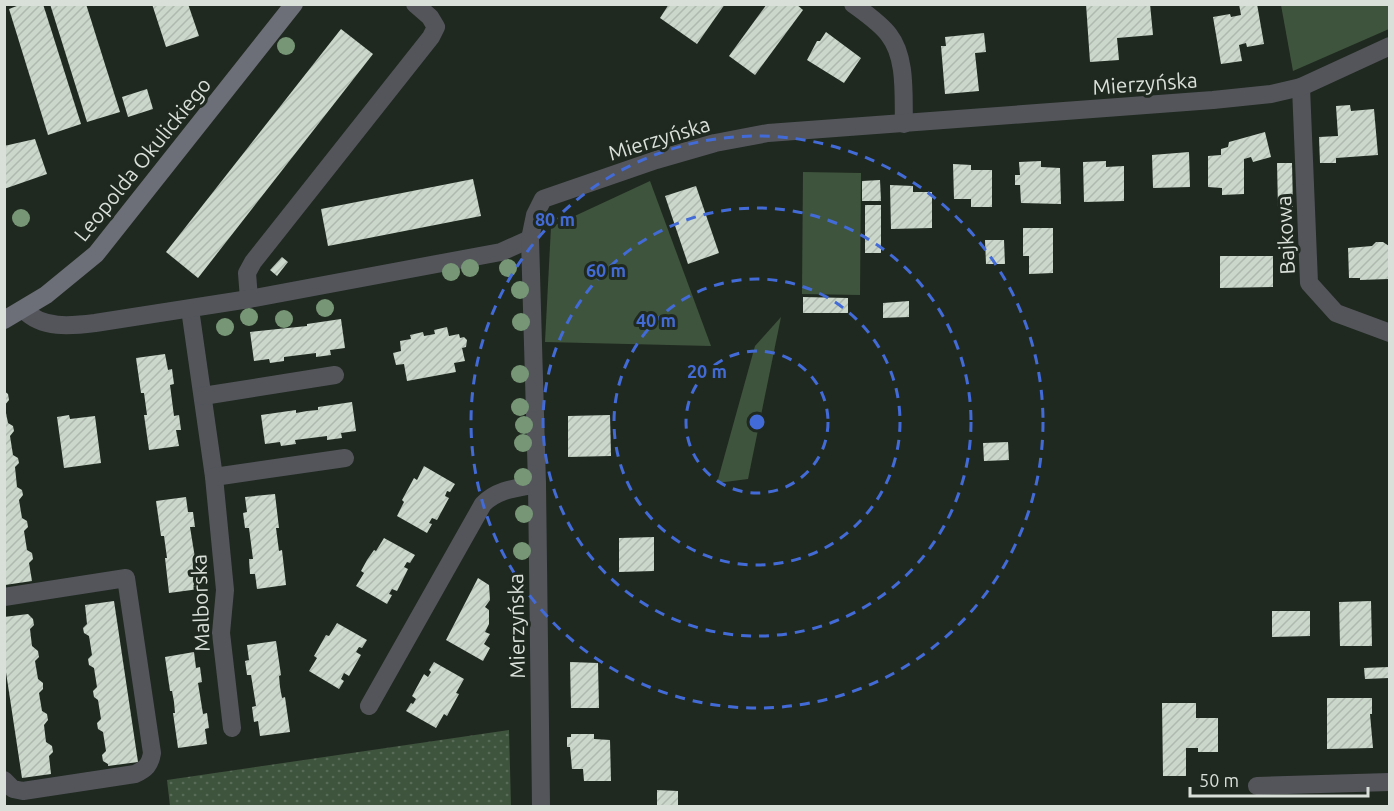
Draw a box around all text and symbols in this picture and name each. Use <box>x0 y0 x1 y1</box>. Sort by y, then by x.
street label: Mierzyńska <box>1092 67 1198 99</box>
street label: Leopolda Okulickiego <box>69 72 215 246</box>
street label: Mierzyńska <box>605 111 713 165</box>
street label: Bajkowa <box>1271 195 1299 275</box>
text: 80 m <box>535 209 575 229</box>
text: 60 m <box>586 260 626 280</box>
text: 40 m <box>636 310 676 330</box>
text: 20 m <box>687 361 727 381</box>
centre of rings <box>747 412 767 432</box>
street label: Malborska <box>186 554 214 652</box>
street label: Mierzyńska <box>503 573 529 679</box>
scale bar <box>1190 760 1368 798</box>
text: 50 m <box>1199 770 1239 790</box>

